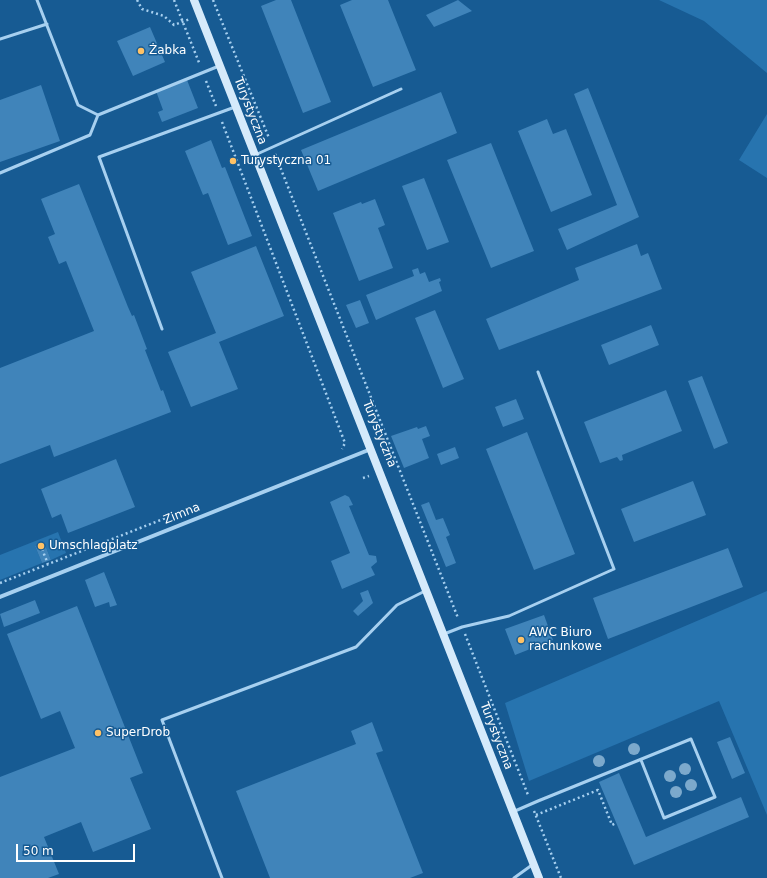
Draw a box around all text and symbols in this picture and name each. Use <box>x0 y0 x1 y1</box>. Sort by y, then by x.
place label: Żabka <box>149 44 186 58</box>
marker: Żabka <box>136 46 146 56</box>
street label: Turystyczna <box>231 75 269 147</box>
place label: Turystyczna 01 <box>241 154 331 168</box>
marker: Turystyczna 01 <box>228 156 238 166</box>
street label: Turystyczna <box>359 398 399 470</box>
street label: Zimna <box>162 500 202 528</box>
place label: Umschlagplatz <box>49 539 138 553</box>
marker: Umschlagplatz <box>36 541 46 551</box>
place label: AWC Biuro rachunkowe <box>529 626 602 654</box>
marker: AWC Biuro rachunkowe <box>516 635 526 645</box>
street label: Turystyczna <box>477 700 515 772</box>
place label: SuperDrob <box>106 726 170 740</box>
marker: SuperDrob <box>93 728 103 738</box>
scale bar <box>18 836 137 862</box>
text: 50 m <box>23 844 54 858</box>

